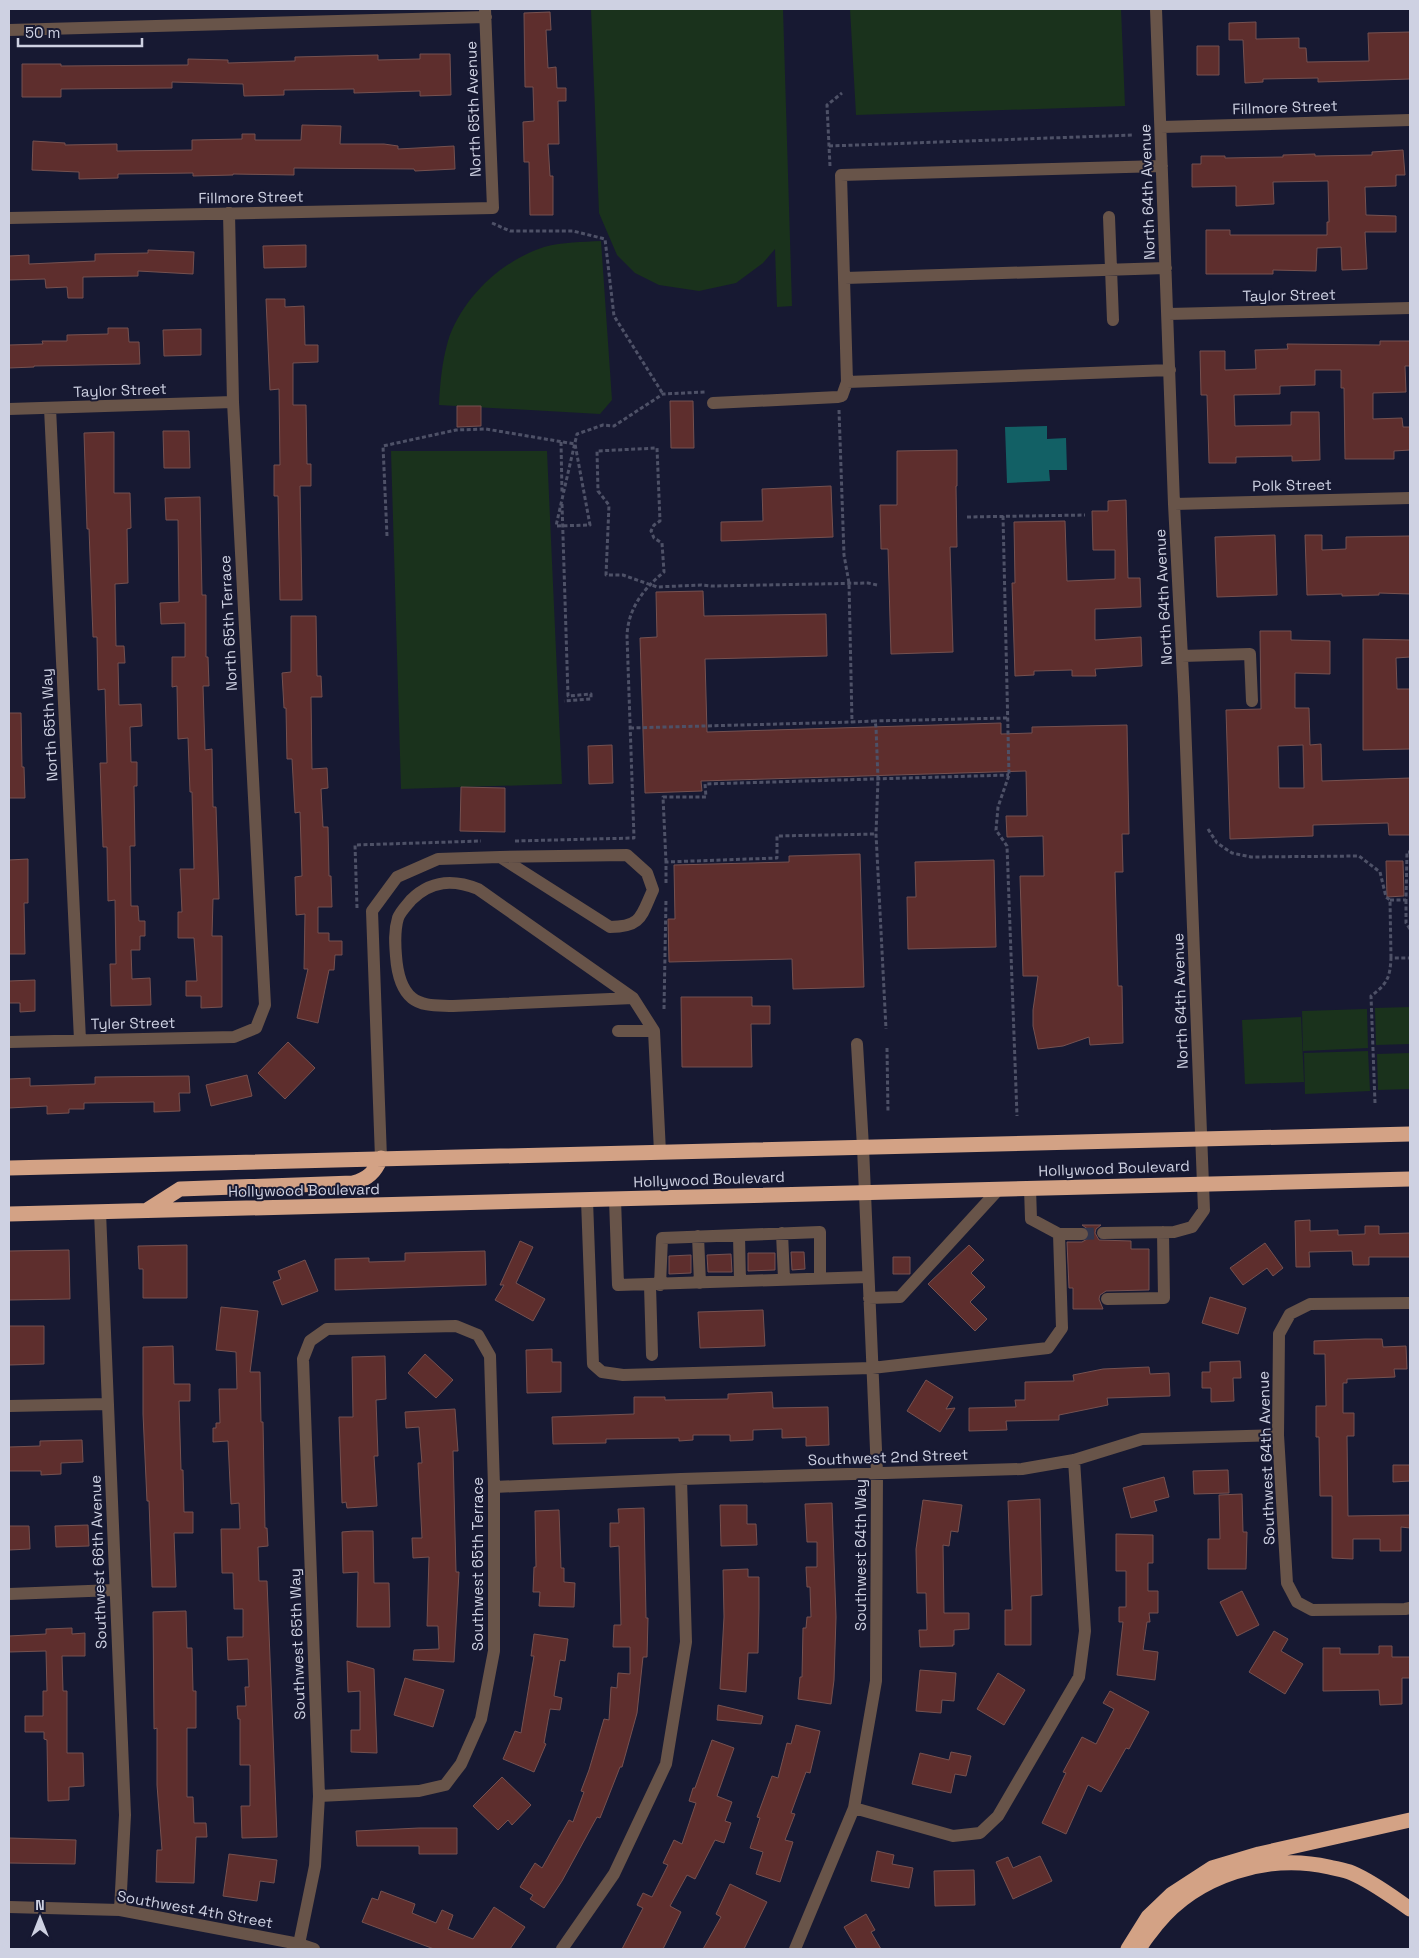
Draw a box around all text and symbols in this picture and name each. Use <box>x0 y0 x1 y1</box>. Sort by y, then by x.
scale bar <box>18 15 141 47</box>
text: 50 m <box>25 23 60 42</box>
street label: North 65th Avenue <box>461 41 485 177</box>
street label: Fillmore Street <box>1232 96 1338 118</box>
street label: North 64th Avenue <box>1135 124 1159 260</box>
street label: Fillmore Street <box>198 187 304 207</box>
street label: Taylor Street <box>1242 285 1336 305</box>
street label: Taylor Street <box>73 379 167 401</box>
street label: Polk Street <box>1252 475 1332 495</box>
street label: North 64th Avenue <box>1150 528 1176 665</box>
street label: North 65th Terrace <box>215 554 241 691</box>
street label: North 65th Way <box>37 668 61 782</box>
street label: North 64th Avenue <box>1168 933 1192 1069</box>
street label: Tyler Street <box>90 1013 176 1033</box>
street label: Hollywood Boulevard <box>1038 1156 1190 1180</box>
street label: Hollywood Boulevard <box>633 1167 785 1191</box>
street label: Hollywood Boulevard <box>228 1179 380 1201</box>
street label: Southwest 64th Avenue <box>1253 1371 1279 1545</box>
street label: Southwest 2nd Street <box>807 1445 969 1469</box>
street label: Southwest 66th Avenue <box>85 1475 111 1649</box>
street label: Southwest 65th Terrace <box>468 1477 487 1651</box>
street label: Southwest 64th Way <box>851 1479 870 1631</box>
street label: Southwest 65th Way <box>285 1568 309 1720</box>
street label: Southwest 4th Street <box>116 1886 275 1932</box>
north arrow <box>15 1893 65 1943</box>
text: N <box>35 1896 45 1914</box>

